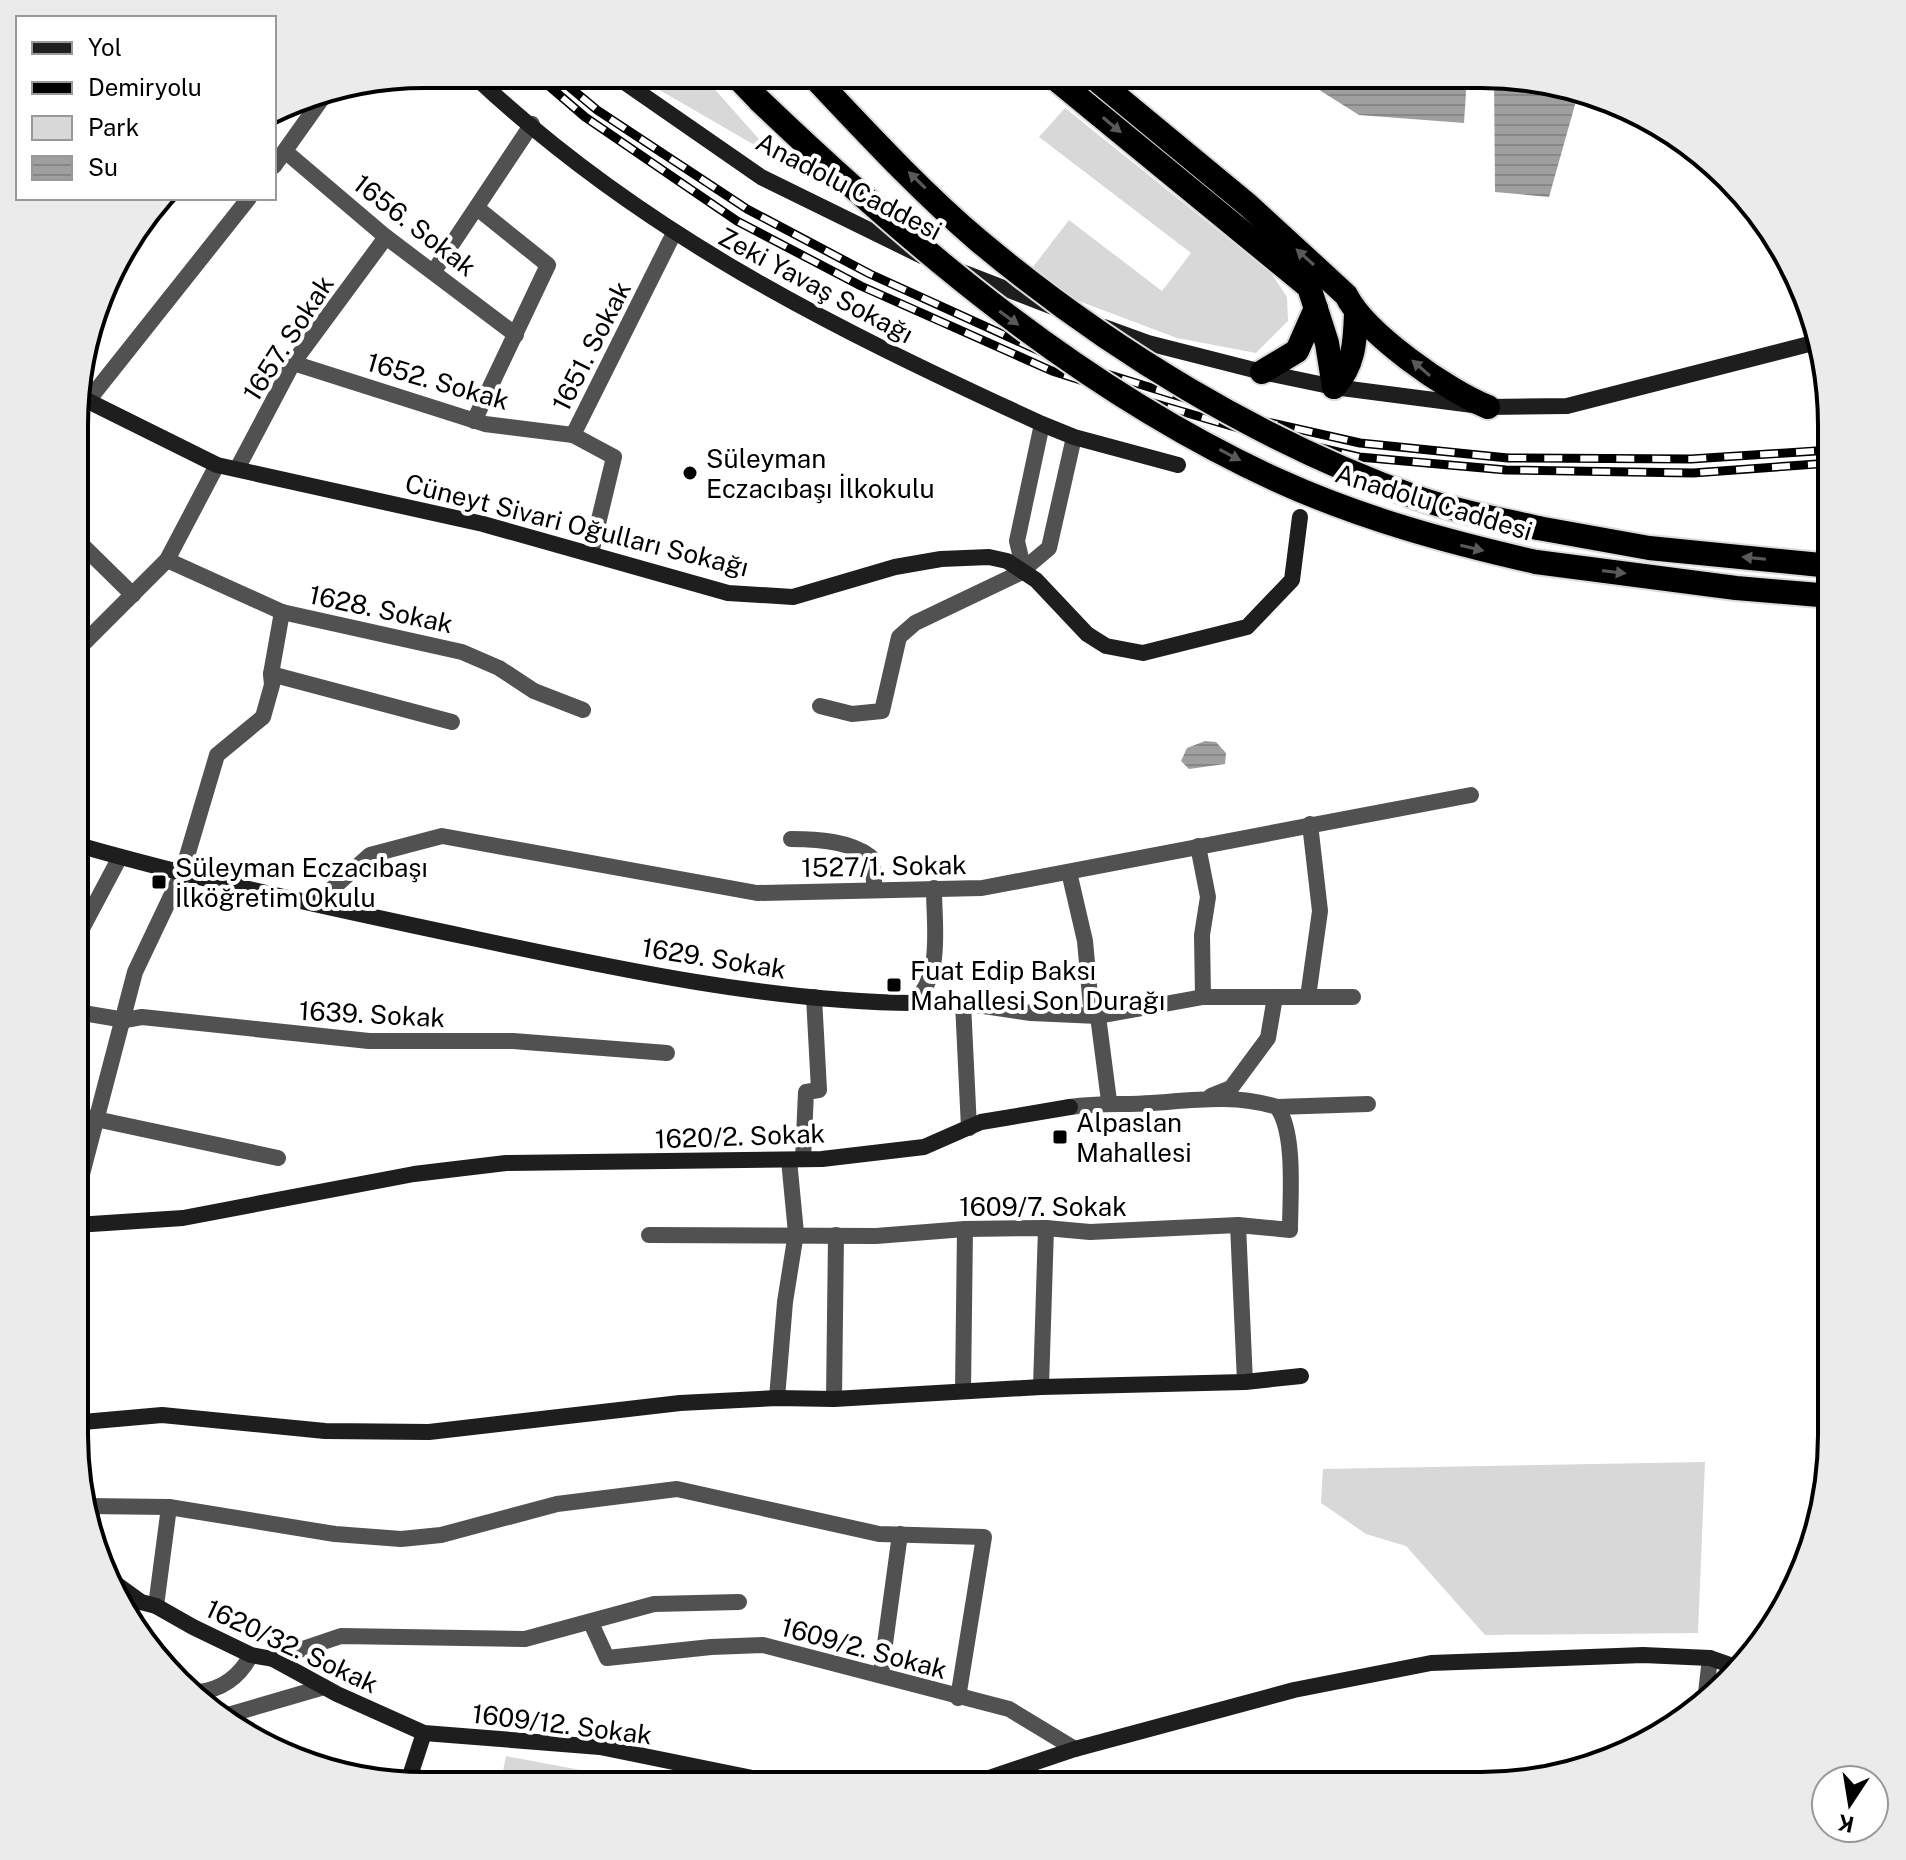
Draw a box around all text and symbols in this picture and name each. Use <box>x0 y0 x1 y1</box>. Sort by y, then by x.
legend <box>16 16 276 200</box>
text: Yol <box>88 33 122 61</box>
text: Demiryolu <box>88 73 202 101</box>
text: Park <box>88 113 139 141</box>
one-way arrow <box>1102 116 1122 133</box>
street label: Anadolu Caddesi <box>751 126 947 246</box>
text: Su <box>88 153 118 181</box>
street label: 1656. Sokak <box>348 168 482 282</box>
one-way arrow <box>908 171 927 190</box>
street label: Zeki Yavaş Sokağı <box>713 221 919 349</box>
one-way arrow <box>1295 248 1314 266</box>
street label: 1657. Sokak <box>236 269 340 407</box>
street label: 1651. Sokak <box>545 276 637 416</box>
one-way arrow <box>999 310 1020 325</box>
street label: 1652. Sokak <box>363 346 513 416</box>
one-way arrow <box>1412 360 1432 377</box>
place label: Süleyman Eczacıbaşı İlkokulu <box>706 443 934 504</box>
one-way arrow <box>1219 448 1241 462</box>
street label: Anadolu Caddesi <box>1332 457 1536 547</box>
marker: Süleyman Eczacıbaşı İlkokulu <box>681 464 699 482</box>
street label: Cüneyt Sivari Oğulları Sokağı <box>402 467 752 583</box>
one-way arrow <box>1460 542 1485 555</box>
one-way arrow <box>1741 552 1766 565</box>
one-way arrow <box>1602 566 1627 579</box>
street label: 1628. Sokak <box>306 579 456 639</box>
street label: 1527/1. Sokak <box>801 849 967 883</box>
place label: Süleyman Eczacıbaşı İlköğretim Okulu <box>175 852 428 913</box>
marker: Süleyman Eczacıbaşı İlköğretim Okulu <box>150 873 168 891</box>
street label: 1629. Sokak <box>640 931 788 985</box>
place label: Fuat Edip Baksı Mahallesi Son Durağı <box>910 955 1165 1016</box>
marker: Fuat Edip Baksı Mahallesi Son Durağı <box>885 976 903 994</box>
street label: 1639. Sokak <box>298 995 446 1033</box>
place label: Alpaslan Mahallesi <box>1076 1107 1192 1168</box>
street label: 1620/2. Sokak <box>654 1118 826 1154</box>
marker: Alpaslan Mahallesi <box>1051 1128 1069 1146</box>
street label: 1609/7. Sokak <box>959 1191 1127 1222</box>
street label: 1620/32. Sokak <box>201 1593 383 1699</box>
street label: 1609/2. Sokak <box>778 1611 950 1685</box>
street label: 1609/12. Sokak <box>470 1698 654 1750</box>
north arrow <box>1810 1764 1890 1844</box>
text: K <box>1835 1809 1856 1838</box>

